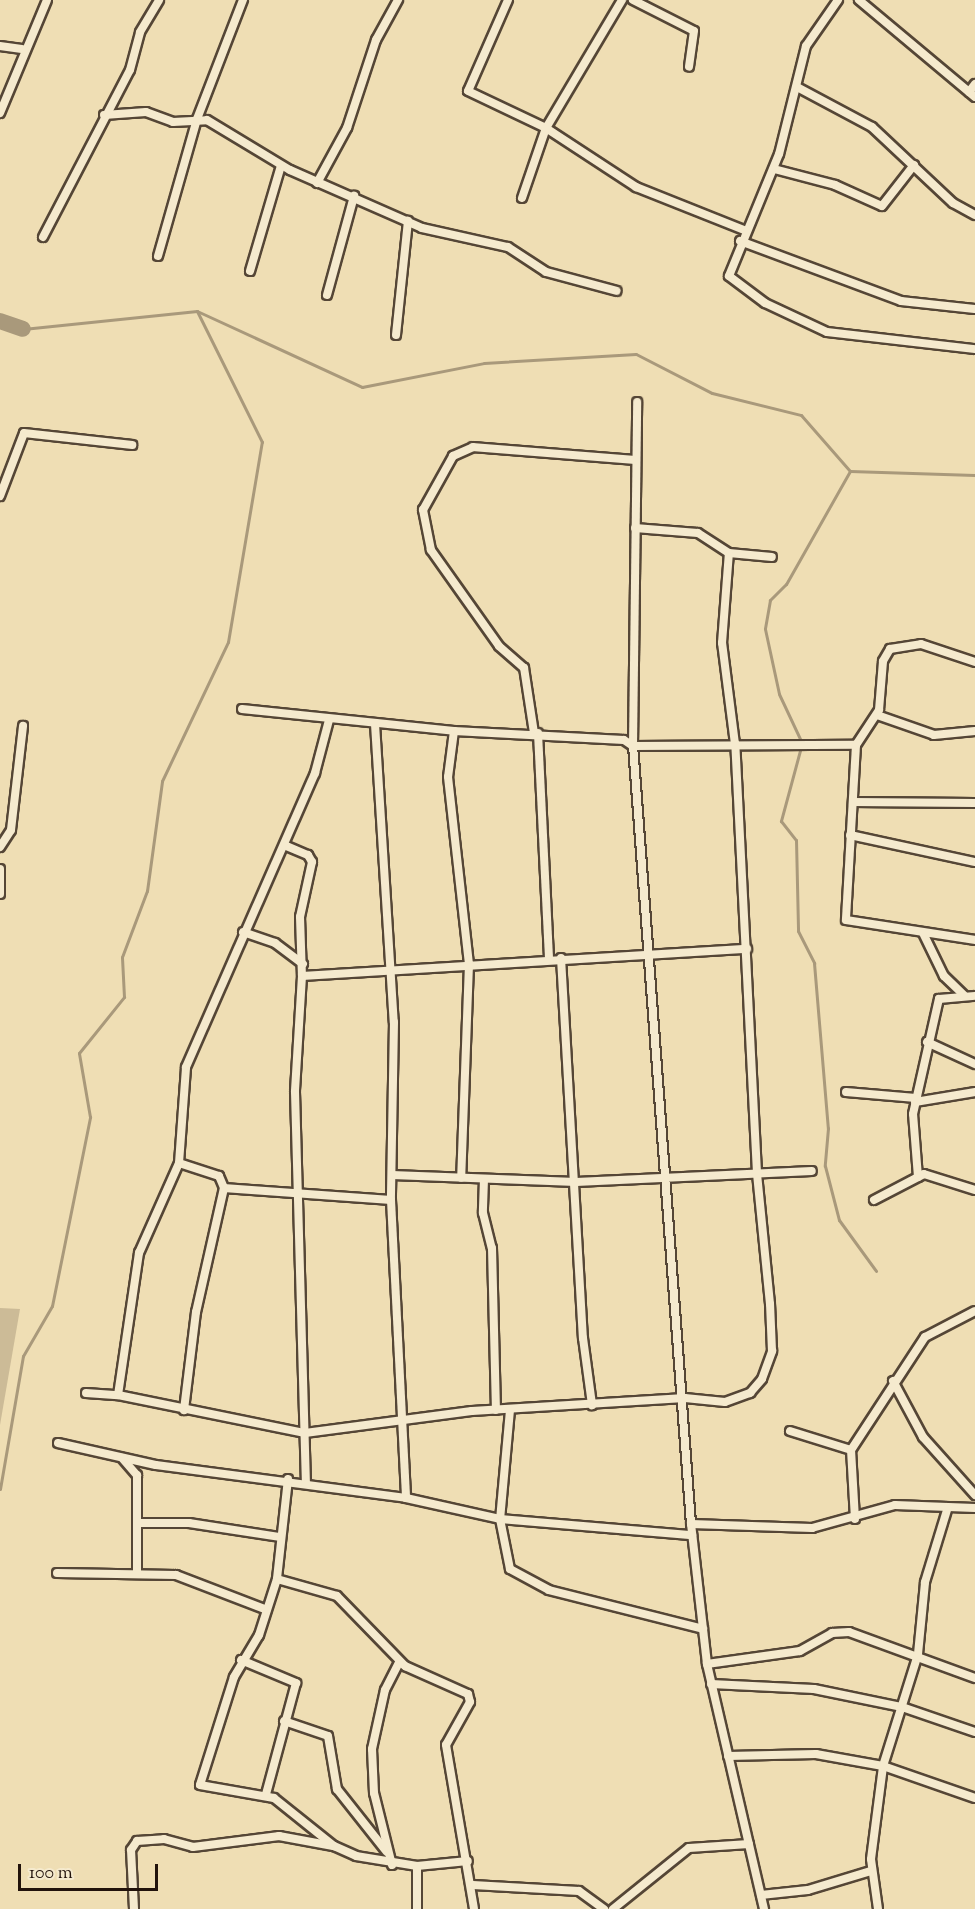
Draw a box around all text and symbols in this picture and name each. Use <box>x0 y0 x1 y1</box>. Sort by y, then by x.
scale bar <box>21 1852 160 1890</box>
text: 100 m <box>29 1861 73 1887</box>

